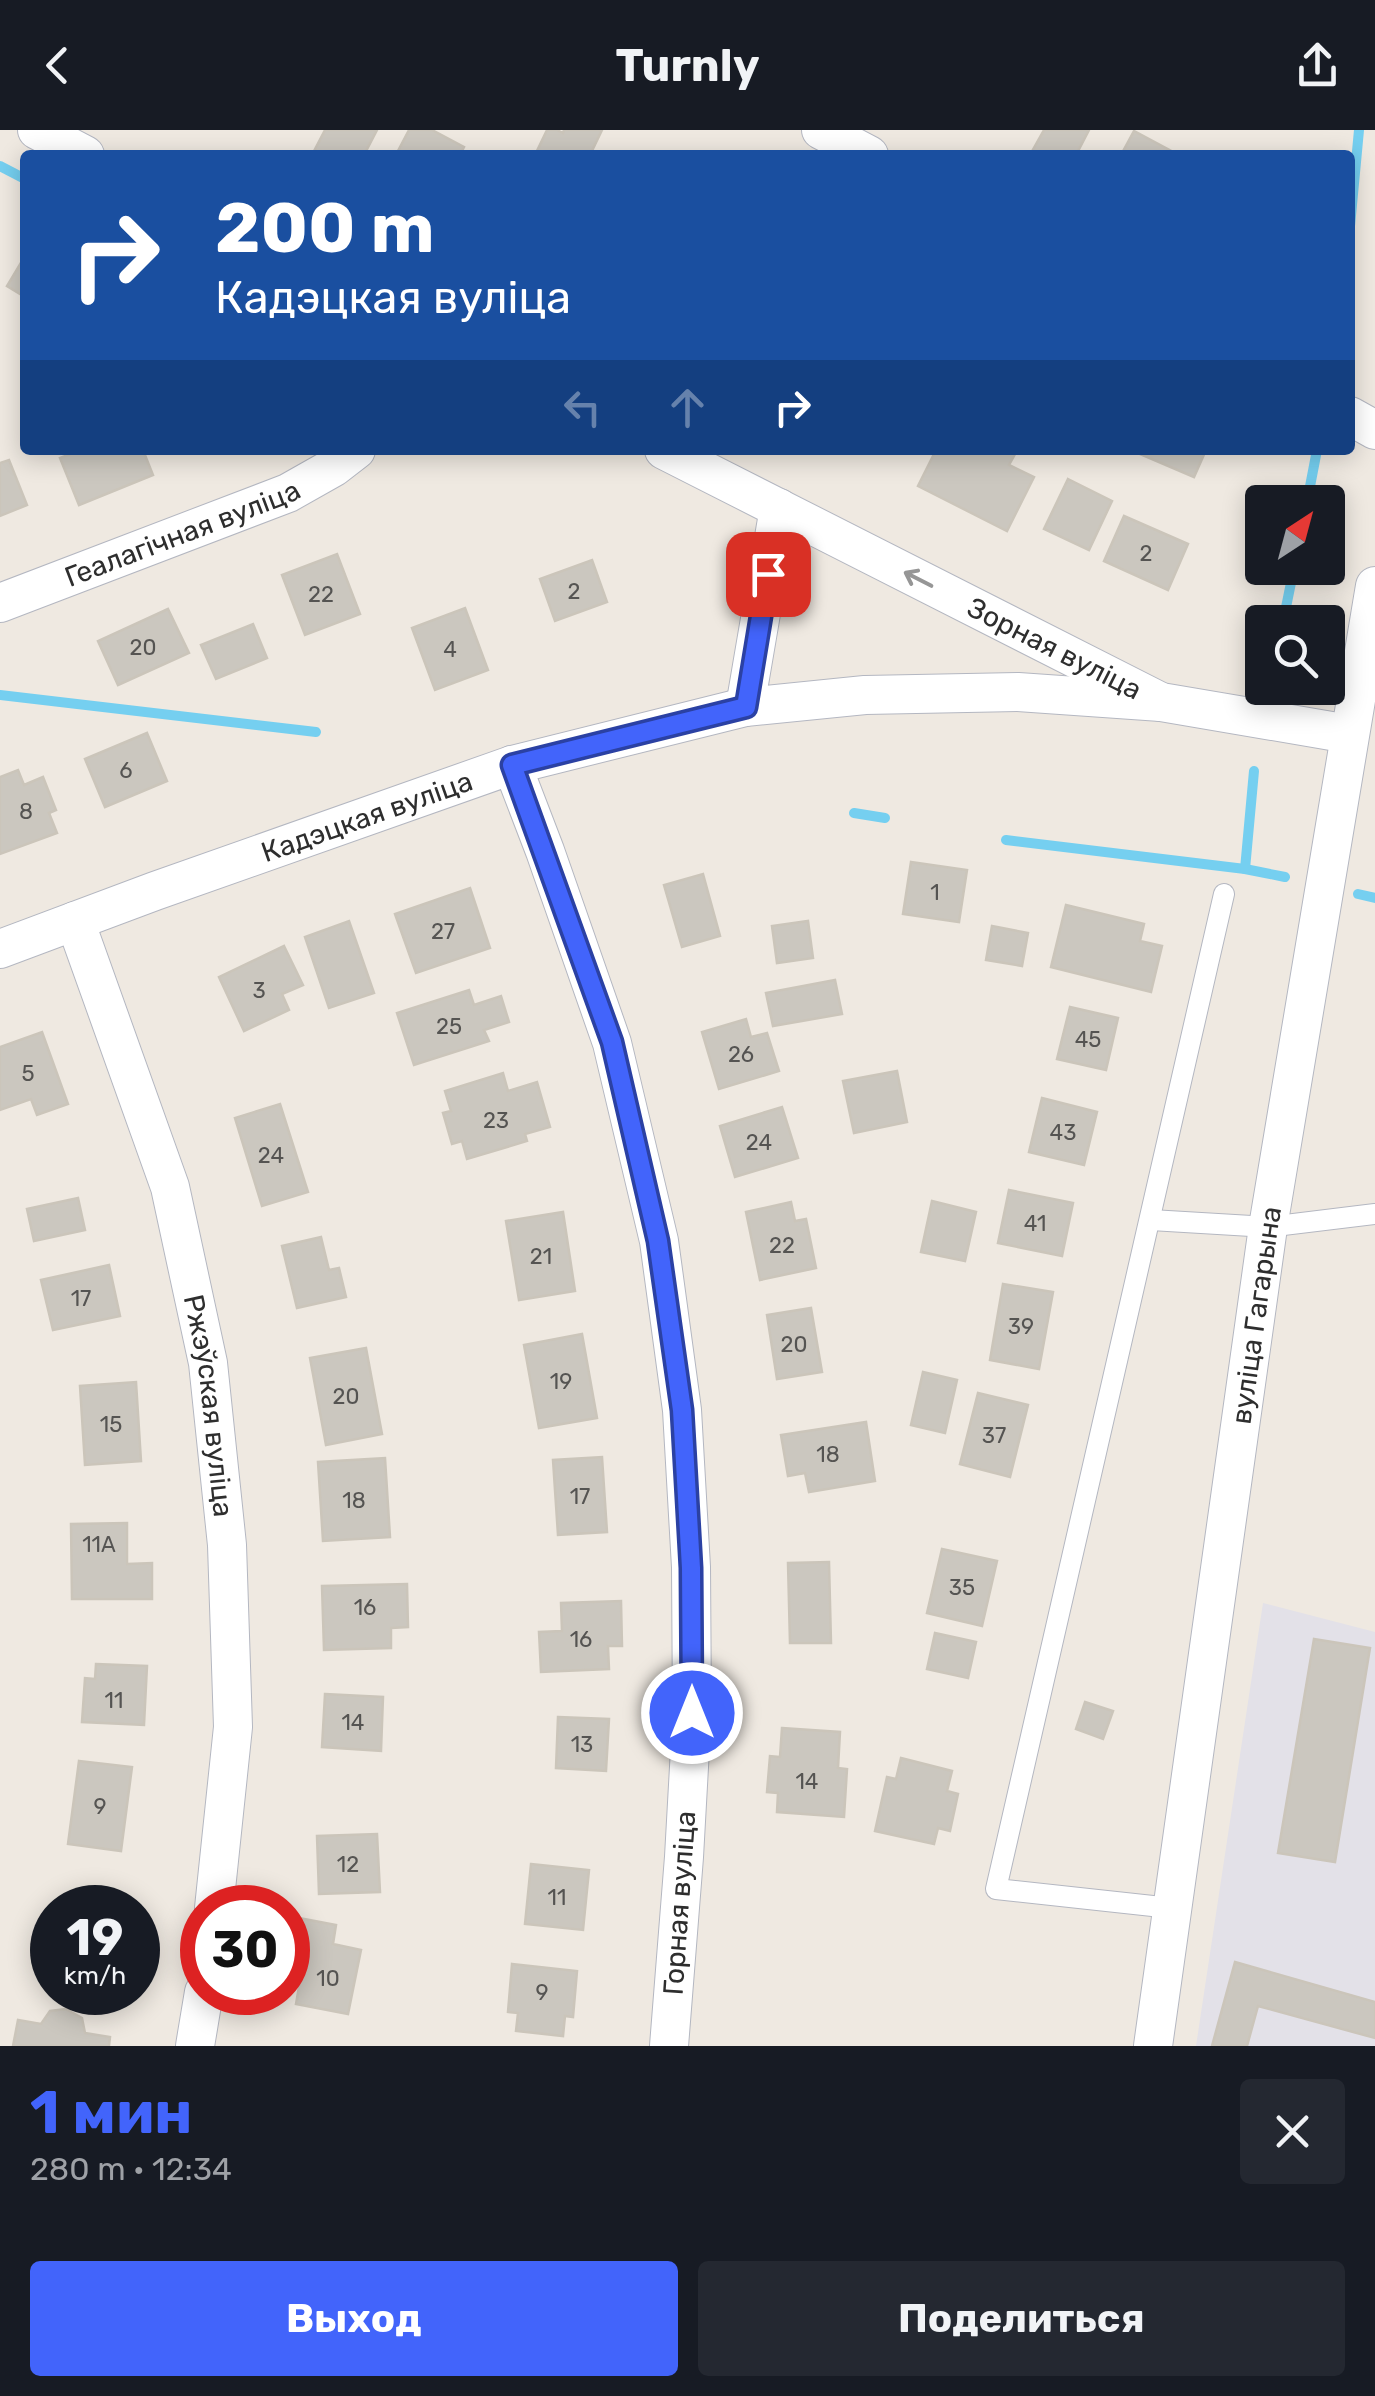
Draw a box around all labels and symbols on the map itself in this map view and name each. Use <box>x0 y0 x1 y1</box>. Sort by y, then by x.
street label: Геалагічная вуліца <box>60 474 306 594</box>
north arrow <box>1245 485 1345 585</box>
pin <box>726 532 811 617</box>
house number: 2 <box>1140 540 1152 567</box>
one-way arrow <box>904 569 933 588</box>
house number: 2 <box>568 578 580 605</box>
house number: 22 <box>308 581 334 608</box>
street label: Зорная вуліца <box>962 591 1147 706</box>
house number: 20 <box>130 634 156 661</box>
house number: 4 <box>443 636 457 663</box>
house number: 6 <box>119 757 133 784</box>
street label: Кадэцкая вуліца <box>257 764 477 869</box>
house number: 8 <box>19 798 33 825</box>
house number: 1 <box>930 879 940 906</box>
house number: 27 <box>431 918 455 945</box>
house number: 3 <box>252 977 266 1004</box>
house number: 25 <box>436 1013 462 1040</box>
house number: 45 <box>1075 1026 1101 1053</box>
house number: 26 <box>728 1041 754 1068</box>
house number: 5 <box>21 1060 35 1087</box>
house number: 23 <box>483 1107 509 1134</box>
house number: 43 <box>1050 1119 1076 1146</box>
house number: 24 <box>746 1129 772 1156</box>
house number: 24 <box>258 1142 284 1169</box>
street label: вуліца Гагарына <box>1225 1204 1288 1426</box>
house number: 41 <box>1024 1210 1046 1237</box>
house number: 22 <box>769 1232 795 1259</box>
house number: 21 <box>530 1243 552 1270</box>
house number: 17 <box>71 1285 91 1312</box>
street label: Ржэўская вуліца <box>177 1292 240 1519</box>
house number: 39 <box>1008 1313 1034 1340</box>
house number: 20 <box>781 1331 807 1358</box>
house number: 19 <box>550 1368 572 1395</box>
house number: 20 <box>333 1383 359 1410</box>
house number: 15 <box>100 1411 122 1438</box>
house number: 37 <box>982 1422 1006 1449</box>
house number: 18 <box>816 1441 840 1468</box>
house number: 17 <box>570 1483 590 1510</box>
house number: 18 <box>342 1487 366 1514</box>
house number: 11А <box>82 1531 116 1558</box>
house number: 35 <box>949 1574 975 1601</box>
house number: 16 <box>354 1594 376 1621</box>
house number: 16 <box>570 1626 592 1653</box>
position arrow <box>640 1661 744 1765</box>
house number: 11 <box>105 1687 123 1714</box>
house number: 14 <box>341 1709 365 1736</box>
house number: 13 <box>571 1731 593 1758</box>
house number: 14 <box>795 1768 819 1795</box>
house number: 9 <box>93 1793 107 1820</box>
street label: Горная вуліца <box>657 1810 702 1996</box>
house number: 12 <box>337 1851 359 1878</box>
house number: 11 <box>548 1884 566 1911</box>
speed limit sign: 30 <box>180 1885 310 2015</box>
house number: 10 <box>316 1965 340 1992</box>
house number: 9 <box>535 1979 549 2006</box>

